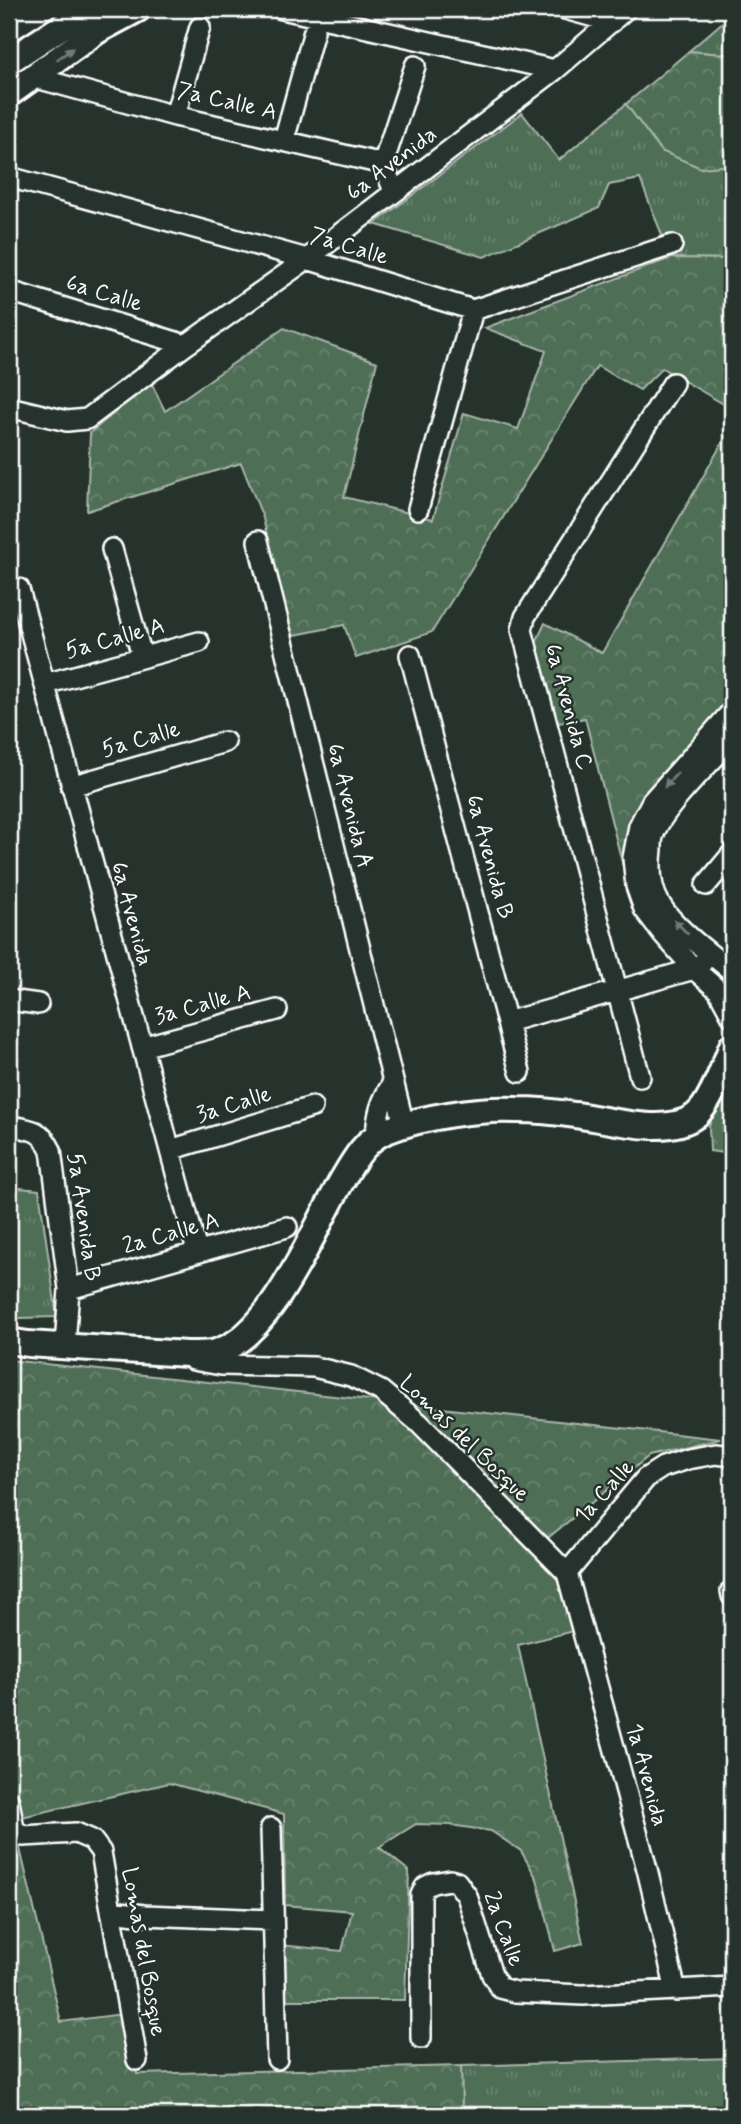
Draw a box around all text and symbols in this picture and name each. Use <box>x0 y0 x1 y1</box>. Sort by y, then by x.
one-way arrow <box>56 47 74 61</box>
street label: 7a Calle A <box>174 76 280 128</box>
street label: 6a Avenida <box>340 120 444 208</box>
street label: 7a Calle <box>306 221 392 273</box>
street label: 6a Calle <box>62 268 146 320</box>
street label: 5a Calle A <box>62 611 168 667</box>
street label: 6a Avenida C <box>537 641 599 773</box>
street label: 5a Calle <box>98 714 184 766</box>
street label: 6a Avenida A <box>319 740 379 872</box>
one-way arrow <box>663 771 679 788</box>
street label: 6a Avenida B <box>458 792 520 922</box>
street label: 6a Avenida <box>103 859 159 969</box>
one-way arrow <box>672 918 689 935</box>
street label: 3a Calle A <box>152 978 254 1032</box>
street label: 3a Calle <box>193 1079 275 1131</box>
street label: 5a Avenida B <box>59 1151 107 1283</box>
street label: 2a Calle A <box>119 1206 223 1262</box>
street label: Lomas del Bosque <box>392 1369 536 1509</box>
street label: 1a Calle <box>568 1453 642 1531</box>
street label: 1a Avenida <box>618 1720 674 1830</box>
street label: Lomas del Bosque <box>113 1865 173 2039</box>
street label: 2a Calle <box>476 1887 530 1971</box>

